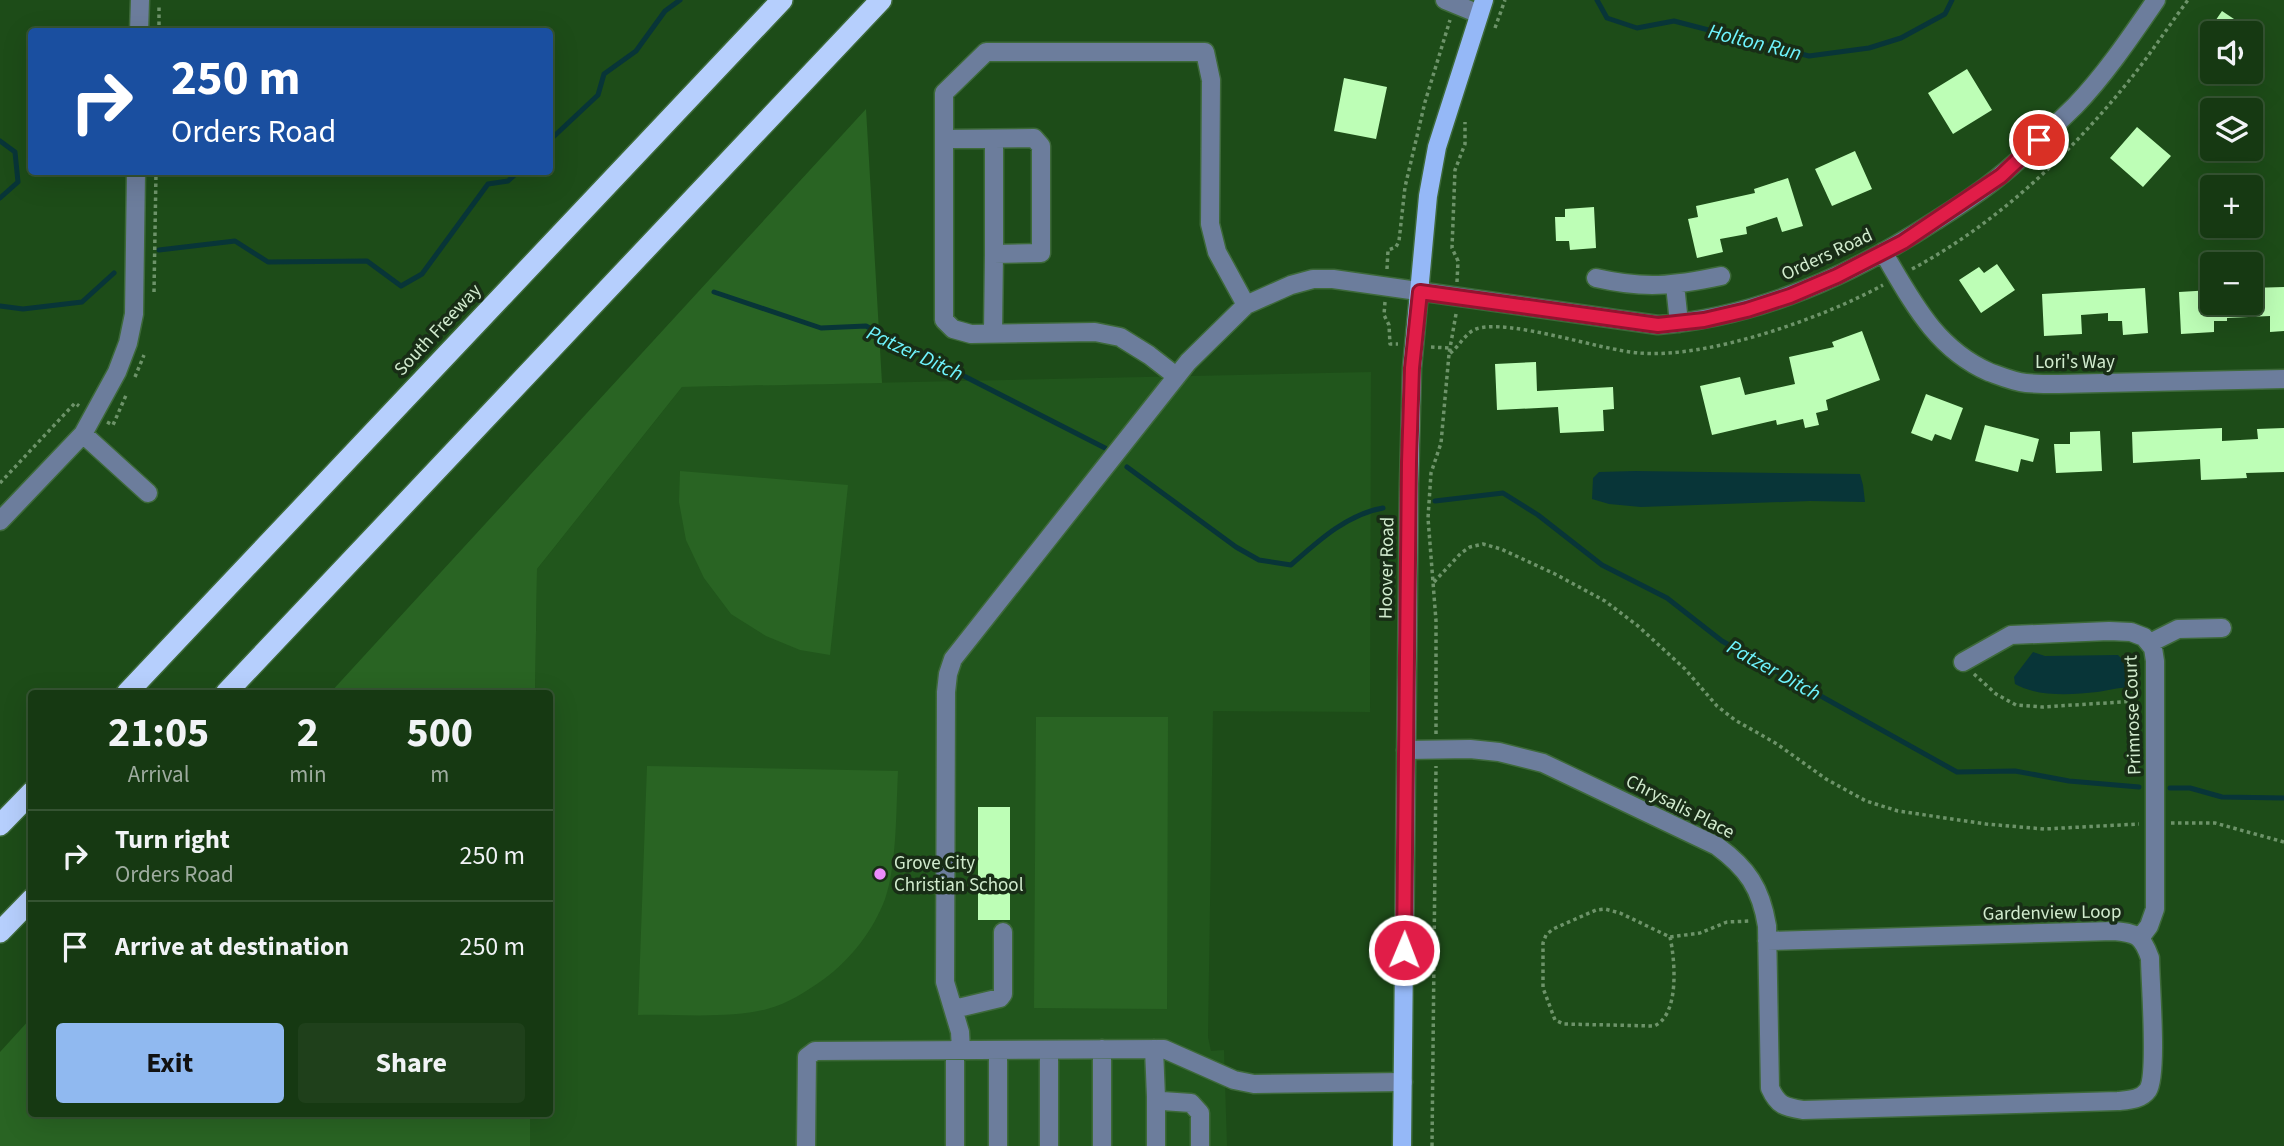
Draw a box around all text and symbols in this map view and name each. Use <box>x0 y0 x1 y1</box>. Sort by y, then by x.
water label: Holton Run <box>1705 16 1805 68</box>
map controls <box>2200 21 2263 315</box>
button: sound <box>2200 21 2263 84</box>
text: 250 m <box>171 44 300 114</box>
icon: right <box>56 56 147 147</box>
button: layers <box>2200 98 2263 161</box>
text: Orders Road <box>171 109 336 155</box>
pin <box>2009 110 2069 170</box>
icon: arrive <box>2020 121 2058 159</box>
button: + <box>2200 175 2263 238</box>
street label: Orders Road <box>1777 222 1877 288</box>
button: − <box>2200 252 2263 315</box>
street label: South Freeway <box>388 278 488 382</box>
water label: Patzer Ditch <box>862 318 968 388</box>
street label: Lori's Way <box>2035 349 2115 376</box>
street label: Hoover Road <box>1373 517 1401 619</box>
water label: Patzer Ditch <box>1722 632 1826 708</box>
street label: Primrose Court <box>2117 654 2149 775</box>
text: 21:05 <box>108 703 209 763</box>
text: 2 <box>297 703 319 763</box>
text: 500 <box>406 703 473 763</box>
text: Arrival <box>128 758 190 791</box>
text: min <box>289 758 327 791</box>
text: m <box>430 758 449 791</box>
street label: Chrysalis Place <box>1621 768 1739 846</box>
text: Turn right <box>115 821 230 858</box>
icon: right <box>56 837 94 875</box>
text: 250 m <box>459 837 525 874</box>
place label: Grove City Christian School <box>894 850 1024 899</box>
text: Orders Road <box>115 858 234 891</box>
marker: Grove City Christian School <box>872 866 888 882</box>
street label: Gardenview Loop <box>1982 898 2122 928</box>
position arrow <box>1367 913 1441 987</box>
icon: arrive <box>56 928 94 966</box>
text: Arrive at destination <box>115 928 349 965</box>
text: 250 m <box>459 928 525 965</box>
button: Exit <box>56 1023 284 1103</box>
button: Share <box>298 1023 525 1103</box>

